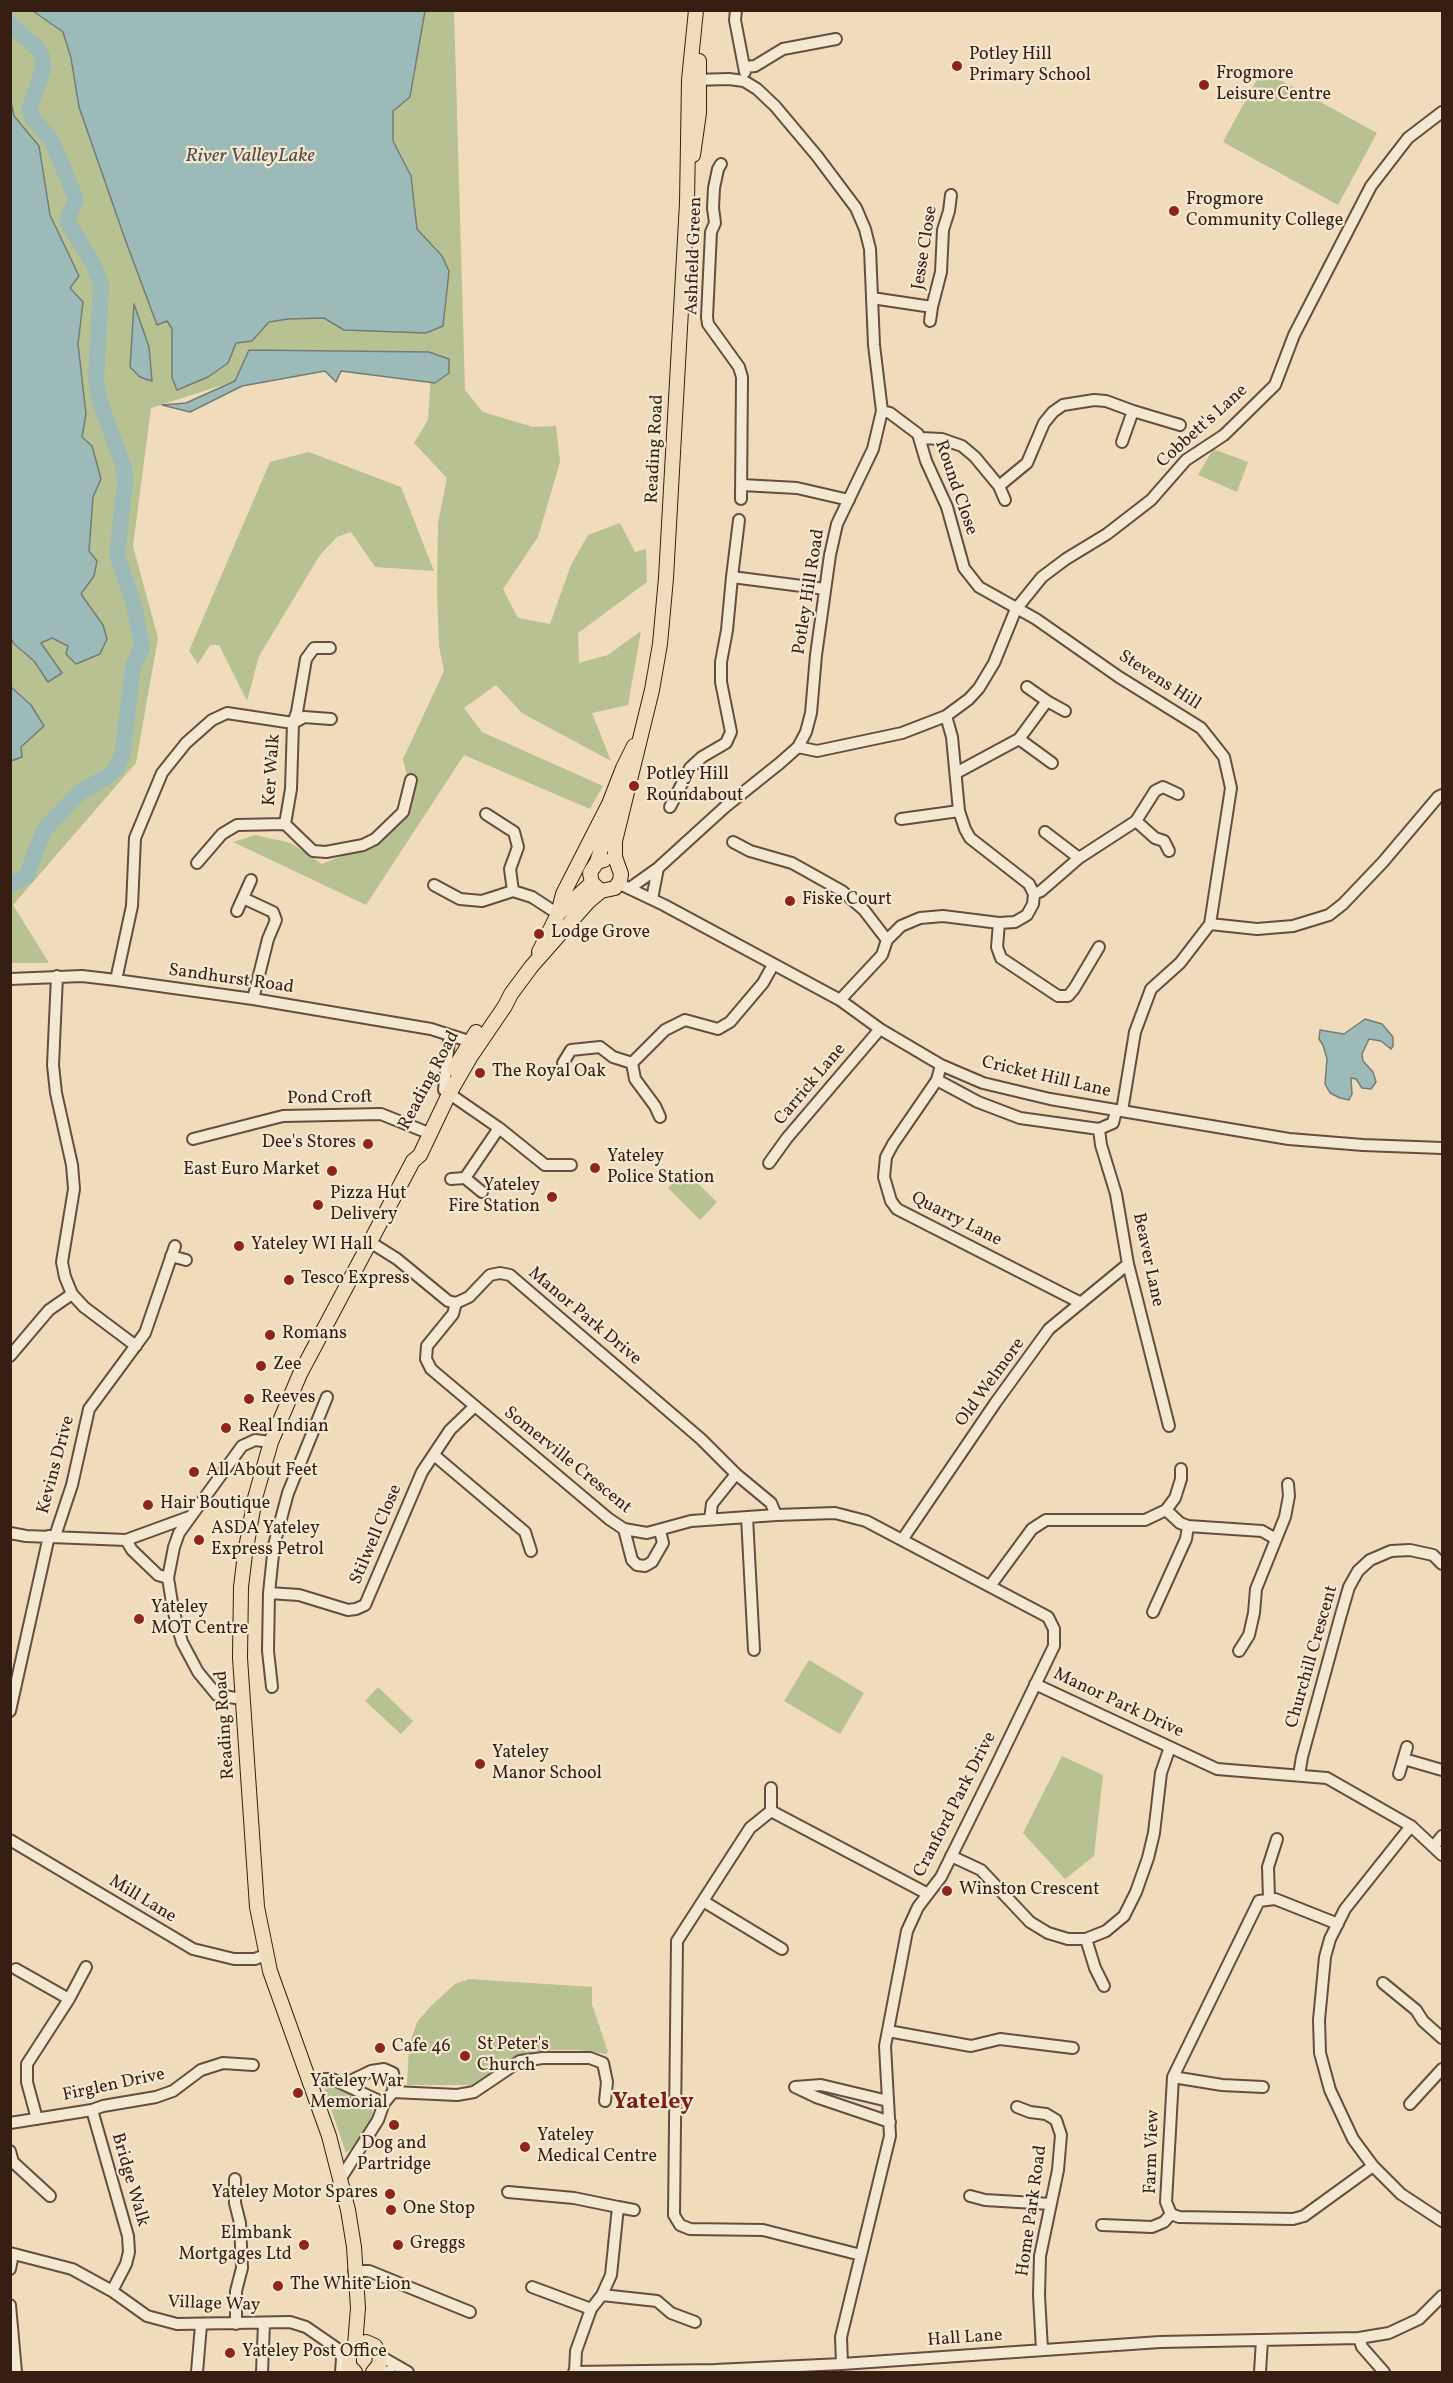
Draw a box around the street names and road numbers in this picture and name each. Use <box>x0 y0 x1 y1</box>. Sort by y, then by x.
street label: Ashfield Green <box>682 196 708 316</box>
street label: Jesse Close <box>909 204 943 292</box>
street label: Cobbett's Lane <box>1153 381 1253 473</box>
street label: Reading Road <box>642 394 670 504</box>
street label: Round Close <box>929 438 981 538</box>
street label: Potley Hill Road <box>789 528 831 656</box>
street label: Stevens Hill <box>1114 646 1204 716</box>
street label: Ker Walk <box>260 733 286 807</box>
street label: Sandhurst Road <box>167 961 295 999</box>
street label: Reading Road <box>395 1028 465 1134</box>
street label: Carrick Lane <box>770 1040 852 1130</box>
street label: Cricket Hill Lane <box>979 1053 1113 1103</box>
street label: Pond Croft <box>287 1087 373 1111</box>
street label: Quarry Lane <box>907 1188 1005 1252</box>
street label: Beaver Lane <box>1127 1211 1167 1309</box>
street label: Manor Park Drive <box>523 1263 645 1371</box>
street label: Old Welmore <box>952 1334 1030 1432</box>
street label: Somerville Crescent <box>499 1403 635 1519</box>
street label: Kevins Drive <box>34 1414 80 1516</box>
street label: Stilwell Close <box>346 1482 408 1588</box>
street label: Churchill Crescent <box>1282 1583 1344 1731</box>
street label: Manor Park Drive <box>1049 1664 1187 1744</box>
street label: Reading Road <box>211 1670 241 1780</box>
street label: Cranford Park Drive <box>910 1729 1002 1881</box>
street label: Mill Lane <box>104 1871 180 1929</box>
street label: Firglen Drive <box>61 2065 167 2107</box>
street label: Farm View <box>1141 2109 1165 2195</box>
street label: Bridge Walk <box>105 2131 153 2229</box>
street label: Home Park Road <box>1013 2144 1053 2278</box>
street label: Village Way <box>167 2293 261 2317</box>
street label: Hall Lane <box>927 2326 1003 2352</box>

